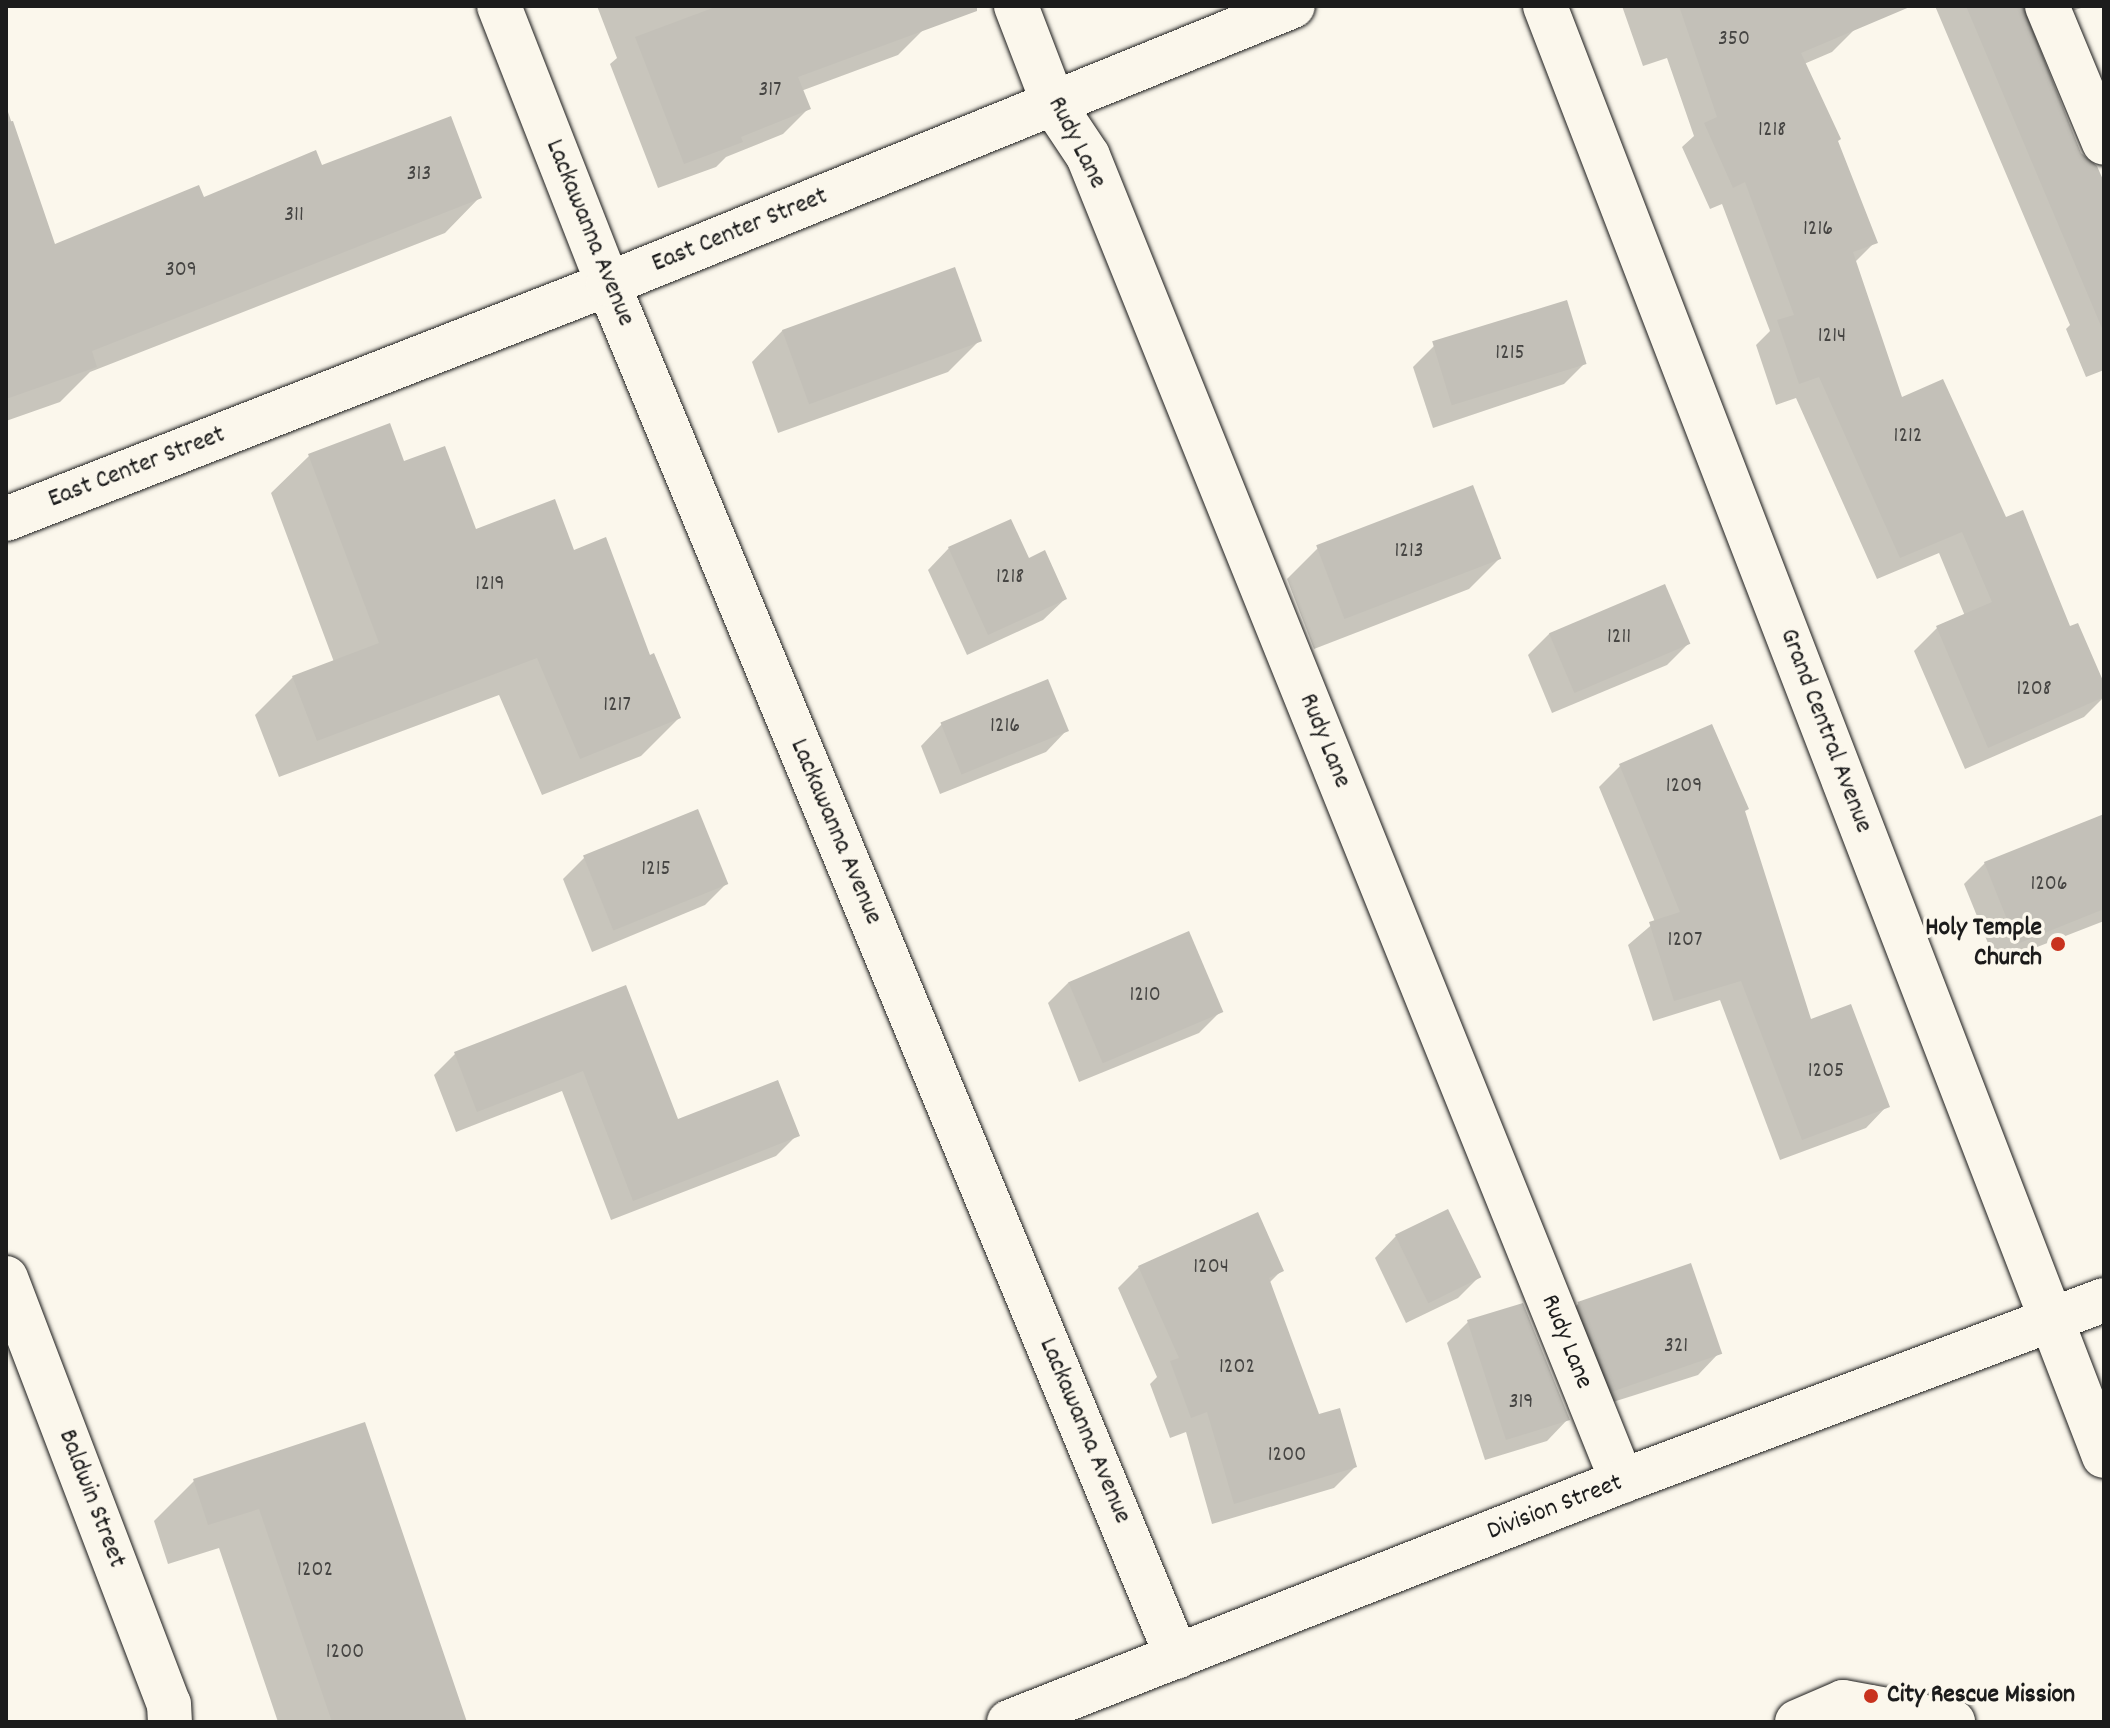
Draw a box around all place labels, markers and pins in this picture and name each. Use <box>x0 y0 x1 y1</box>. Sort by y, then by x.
place label: Holy Temple Church <box>1925 913 2042 974</box>
marker: Holy Temple Church <box>2049 935 2067 953</box>
place label: City Rescue Mission <box>1887 1680 2075 1712</box>
marker: City Rescue Mission <box>1862 1687 1880 1705</box>

